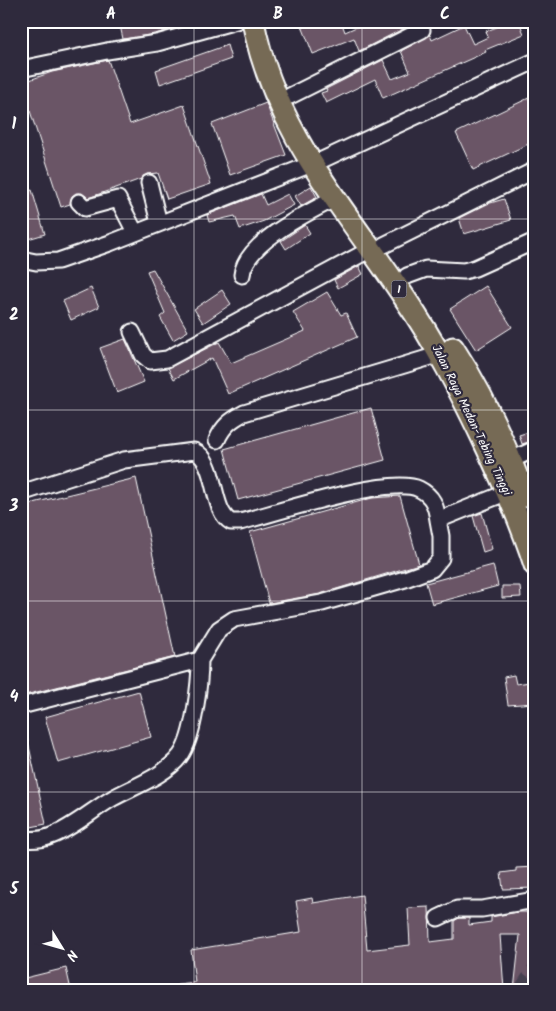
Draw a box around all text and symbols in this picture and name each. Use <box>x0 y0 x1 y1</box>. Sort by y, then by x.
text: A <box>106 2 116 27</box>
text: B <box>273 2 283 27</box>
text: C <box>440 2 450 27</box>
text: 1 <box>12 112 17 137</box>
road number: 1 <box>392 280 406 298</box>
text: 2 <box>9 303 19 328</box>
street label: Jalan Raya Medan-Tebing Tinggi <box>427 341 517 500</box>
text: 3 <box>9 494 19 519</box>
text: 4 <box>10 685 19 710</box>
text: 5 <box>9 877 20 902</box>
north arrow <box>38 924 88 974</box>
text: N <box>60 945 83 965</box>

